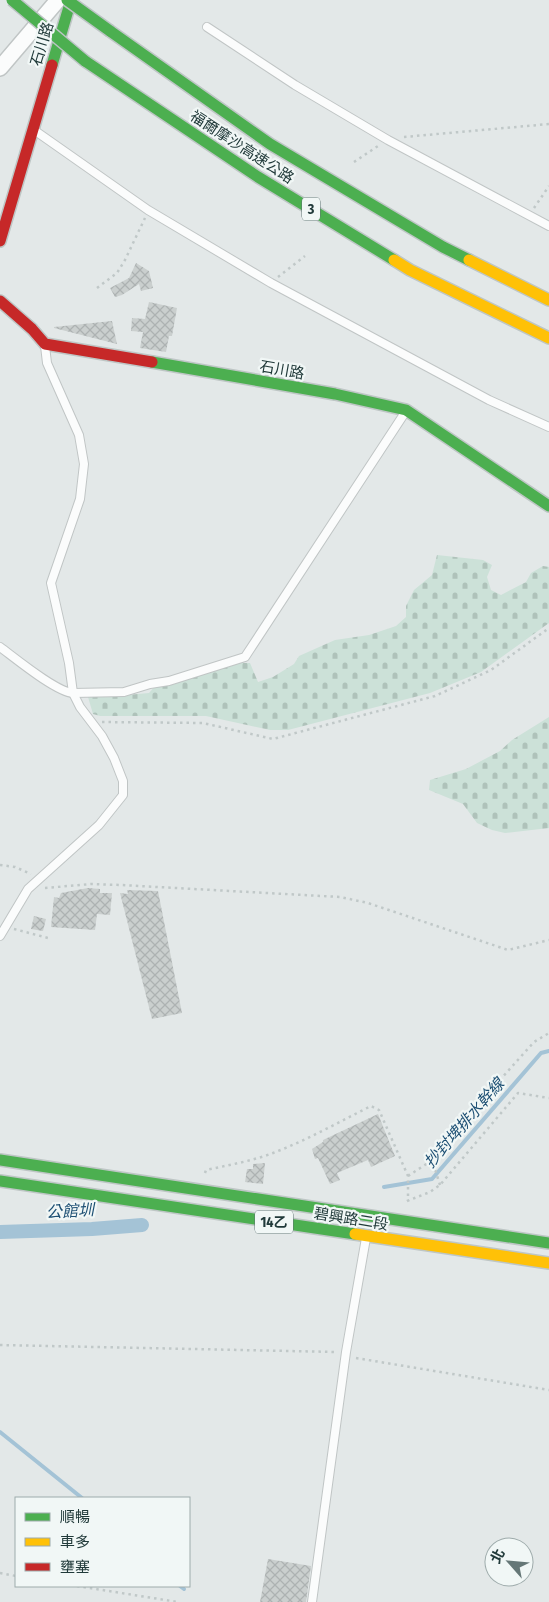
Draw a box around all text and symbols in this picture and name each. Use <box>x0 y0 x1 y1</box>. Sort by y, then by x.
street label: 石川路 <box>27 20 57 68</box>
street label: 福爾摩沙高速公路 <box>187 107 297 187</box>
road number: 3 <box>302 198 320 220</box>
street label: 石川路 <box>258 357 306 383</box>
water label: 抄封埤排水幹線 <box>420 1073 509 1172</box>
water label: 公館圳 <box>46 1200 96 1222</box>
street label: 碧興路二段 <box>313 1204 389 1234</box>
road number: 14乙 <box>255 1210 293 1234</box>
legend <box>15 1497 190 1587</box>
text: 順暢 <box>60 1508 90 1526</box>
text: 車多 <box>60 1533 90 1551</box>
north arrow <box>484 1537 534 1587</box>
text: 北 <box>487 1546 509 1566</box>
text: 壅塞 <box>60 1558 90 1576</box>

